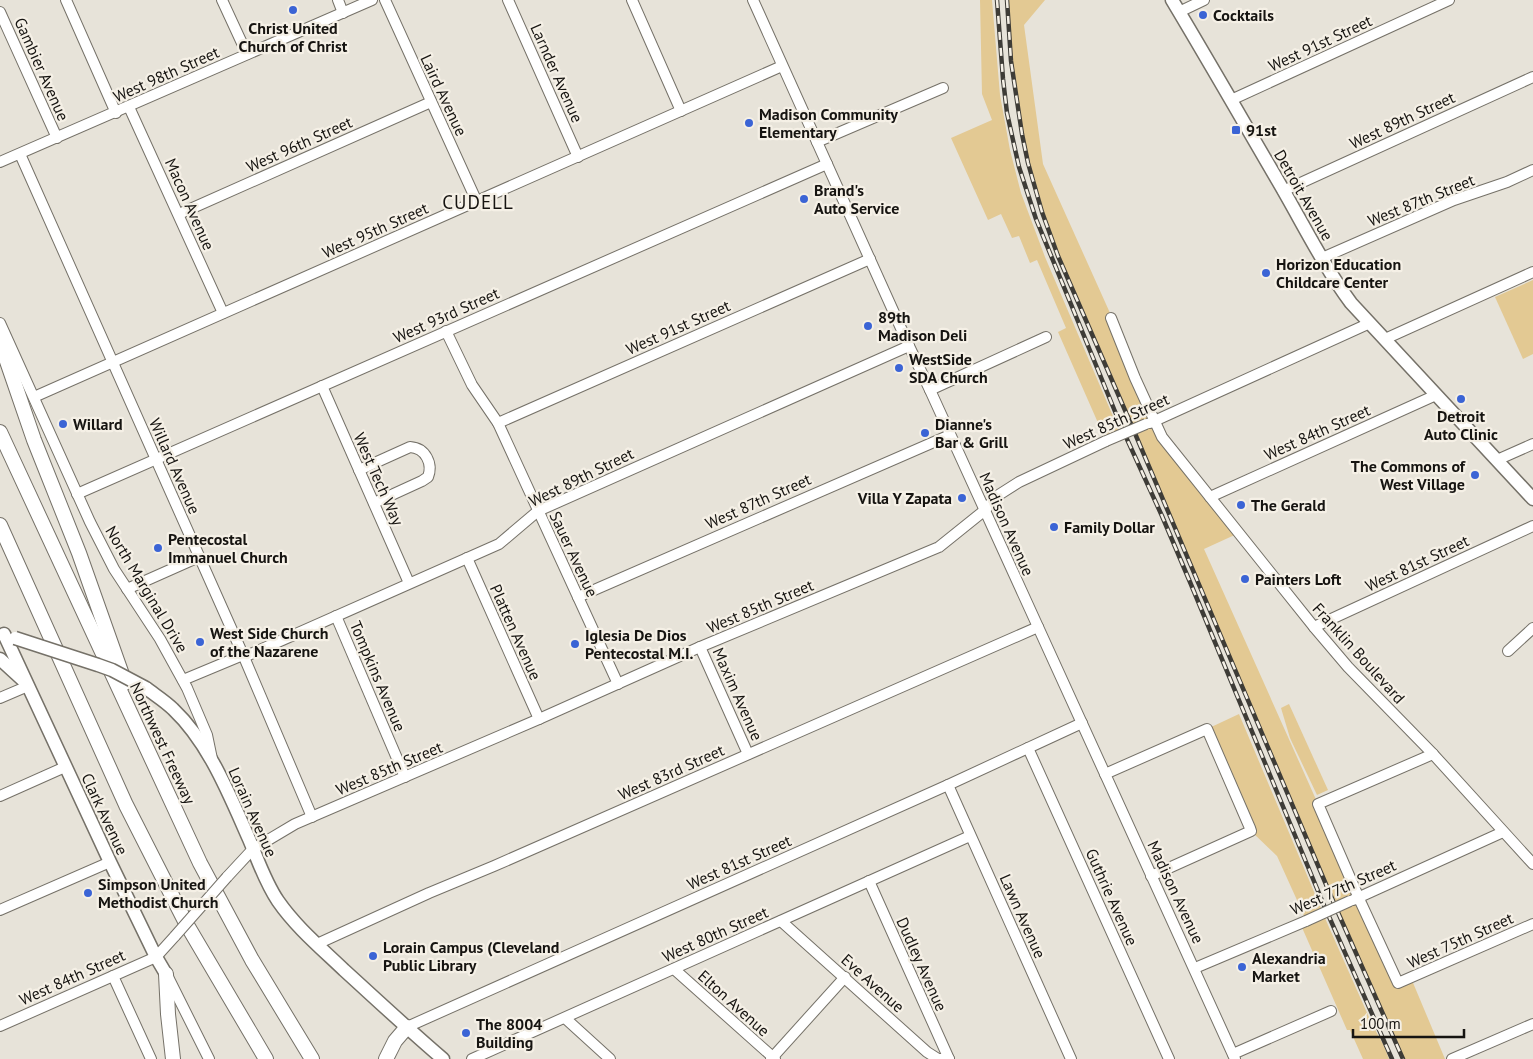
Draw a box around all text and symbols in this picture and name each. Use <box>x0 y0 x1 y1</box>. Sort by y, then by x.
marker: Christ United Church of Christ <box>287 4 299 16</box>
place label: Cocktails <box>1213 5 1274 25</box>
marker: Cocktails <box>1197 9 1209 21</box>
street label: West 91st Street <box>1265 10 1375 76</box>
street label: Gambier Avenue <box>10 14 74 124</box>
place label: Christ United Church of Christ <box>239 18 348 56</box>
street label: Larnder Avenue <box>526 21 588 125</box>
street label: West 98th Street <box>110 41 223 106</box>
street label: Laird Avenue <box>416 51 472 139</box>
street label: West 89th Street <box>1346 87 1458 153</box>
place label: Madison Community Elementary <box>759 104 898 142</box>
street label: West 96th Street <box>243 111 356 176</box>
marker: Madison Community Elementary <box>743 117 755 129</box>
place label: 91st <box>1246 120 1277 140</box>
marker: 91st <box>1230 124 1242 136</box>
street label: Detroit Avenue <box>1270 146 1338 244</box>
street label: Macon Avenue <box>161 155 219 253</box>
street label: West 87th Street <box>1365 169 1478 231</box>
place label: Brand's Auto Service <box>814 180 899 218</box>
district label: CUDELL <box>442 190 514 214</box>
marker: Brand's Auto Service <box>798 193 810 205</box>
street label: West 95th Street <box>319 197 432 262</box>
place label: Horizon Education Childcare Center <box>1276 254 1401 292</box>
marker: Horizon Education Childcare Center <box>1260 267 1272 279</box>
street label: West 93rd Street <box>390 282 503 347</box>
street label: West 91st Street <box>623 295 734 359</box>
place label: 89th Madison Deli <box>878 307 967 345</box>
marker: 89th Madison Deli <box>862 320 874 332</box>
place label: WestSide SDA Church <box>909 349 988 387</box>
marker: WestSide SDA Church <box>893 362 905 374</box>
street label: West 85th Street <box>1060 388 1173 453</box>
marker: Detroit Auto Clinic <box>1455 393 1467 405</box>
street label: West 84th Street <box>1261 399 1374 464</box>
place label: Detroit Auto Clinic <box>1424 406 1498 444</box>
place label: Willard <box>73 414 123 434</box>
place label: Dianne's Bar & Grill <box>935 414 1008 452</box>
street label: Willard Avenue <box>145 415 205 517</box>
marker: Willard <box>57 418 69 430</box>
marker: Dianne's Bar & Grill <box>919 427 931 439</box>
street label: West Tech Way <box>350 430 409 529</box>
street label: West 89th Street <box>525 443 637 511</box>
place label: The Commons of West Village <box>1351 456 1466 494</box>
street label: West 87th Street <box>702 469 814 533</box>
street label: Madison Avenue <box>975 469 1039 579</box>
marker: The Commons of West Village <box>1469 469 1481 481</box>
place label: Villa Y Zapata <box>857 488 952 508</box>
marker: Villa Y Zapata <box>956 492 968 504</box>
place label: The Gerald <box>1251 495 1326 515</box>
marker: The Gerald <box>1235 499 1247 511</box>
street label: Sauer Avenue <box>545 508 603 600</box>
place label: Family Dollar <box>1064 517 1155 537</box>
marker: Family Dollar <box>1048 521 1060 533</box>
street label: North Marginal Drive <box>101 522 193 656</box>
place label: Pentecostal Immanuel Church <box>168 529 288 567</box>
street label: West 81st Street <box>1362 530 1472 596</box>
marker: Pentecostal Immanuel Church <box>152 542 164 554</box>
place label: Painters Loft <box>1255 569 1342 589</box>
marker: Painters Loft <box>1239 573 1251 585</box>
street label: West 85th Street <box>704 574 817 637</box>
street label: Platten Avenue <box>486 581 546 683</box>
street label: Franklin Boulevard <box>1308 598 1410 708</box>
street label: Tompkins Avenue <box>346 618 410 734</box>
place label: West Side Church of the Nazarene <box>210 623 328 661</box>
place label: Iglesia De Dios Pentecostal M.I. <box>585 625 694 663</box>
marker: West Side Church of the Nazarene <box>194 636 206 648</box>
marker: Iglesia De Dios Pentecostal M.I. <box>569 638 581 650</box>
street label: Maxim Avenue <box>709 644 767 744</box>
street label: Northwest Freeway <box>126 679 200 808</box>
street label: West 85th Street <box>333 736 446 799</box>
street label: West 83rd Street <box>615 739 728 804</box>
street label: Lorain Avenue <box>224 764 282 860</box>
street label: Clark Avenue <box>77 770 133 858</box>
street label: West 81st Street <box>684 830 795 894</box>
street label: Madison Avenue <box>1143 837 1209 947</box>
street label: Guthrie Avenue <box>1082 845 1142 949</box>
street label: West 77th Street <box>1287 855 1399 919</box>
street label: Lawn Avenue <box>996 871 1050 961</box>
place label: Simpson United Methodist Church <box>98 874 218 912</box>
marker: Simpson United Methodist Church <box>82 887 94 899</box>
street label: West 80th Street <box>659 901 772 966</box>
street label: West 75th Street <box>1404 907 1517 972</box>
street label: Dudley Avenue <box>892 914 952 1014</box>
place label: Lorain Campus (Cleveland Public Library <box>383 937 559 975</box>
street label: West 84th Street <box>16 944 129 1009</box>
place label: Alexandria Market <box>1252 948 1326 986</box>
street label: Eve Avenue <box>837 949 909 1017</box>
marker: Lorain Campus (Cleveland Public Library <box>367 950 379 962</box>
marker: Alexandria Market <box>1236 961 1248 973</box>
street label: Elton Avenue <box>694 966 774 1040</box>
scale bar <box>1353 1006 1464 1038</box>
place label: The 8004 Building <box>476 1014 542 1052</box>
text: 100 m <box>1360 1014 1401 1033</box>
marker: The 8004 Building <box>460 1027 472 1039</box>

